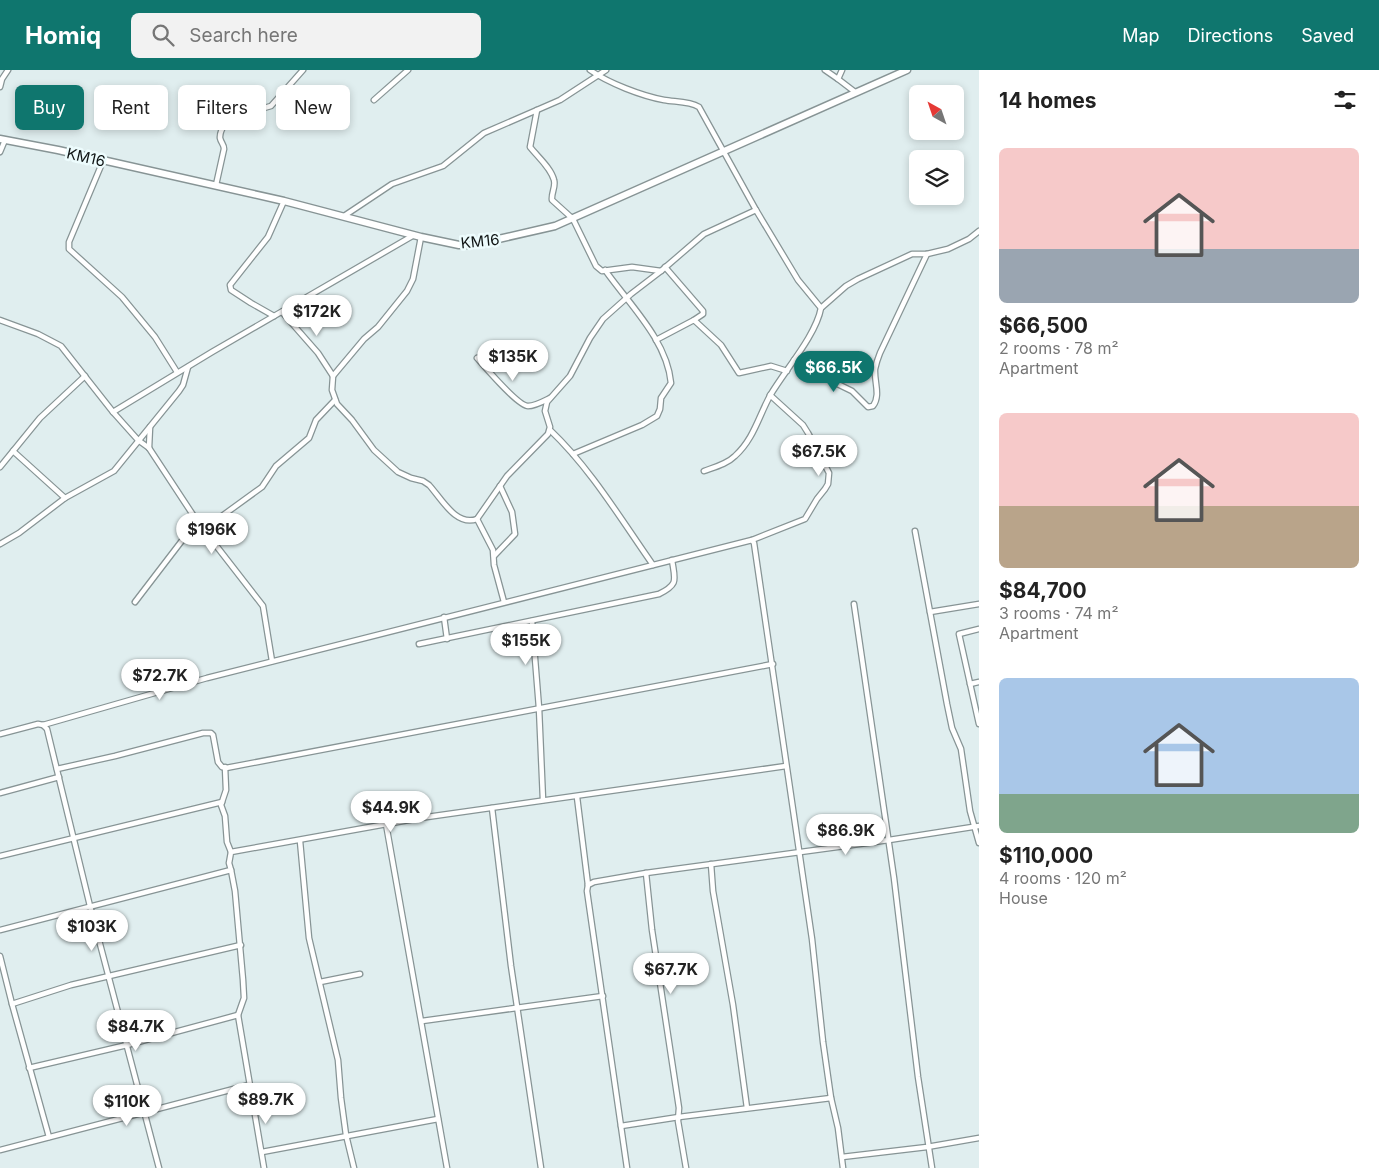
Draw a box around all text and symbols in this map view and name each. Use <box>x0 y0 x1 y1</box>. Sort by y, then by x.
search box <box>131 13 481 58</box>
text: Homiq <box>25 21 101 50</box>
icon: search <box>149 21 177 49</box>
text: Search here <box>189 24 298 47</box>
text: Map <box>1122 25 1160 46</box>
text: Directions <box>1188 25 1273 46</box>
text: Saved <box>1301 25 1354 46</box>
chip: Buy <box>15 85 84 130</box>
chip: Rent <box>94 85 168 130</box>
chip: Filters <box>178 85 266 130</box>
chip: New <box>276 85 350 130</box>
north arrow <box>909 85 964 140</box>
map controls <box>909 85 964 205</box>
icon: filters <box>1331 86 1359 114</box>
text: 14 homes <box>999 88 1097 113</box>
street label: KM16 <box>65 143 107 171</box>
button: layers <box>909 150 964 205</box>
icon: home <box>1134 180 1224 270</box>
street label: KM16 <box>460 230 500 252</box>
pin: $172K <box>282 294 352 337</box>
text: $172K <box>293 301 341 321</box>
text: $66,500 <box>999 313 1088 338</box>
text: 2 rooms · 78 m² <box>999 338 1119 358</box>
pin: $135K <box>478 340 548 382</box>
text: $135K <box>488 346 538 366</box>
pin: $66.5K <box>793 350 875 393</box>
text: $66.5K <box>805 357 863 377</box>
text: Apartment <box>999 358 1079 378</box>
pin: $67.5K <box>778 434 860 477</box>
text: $67.5K <box>791 441 847 461</box>
icon: home <box>1134 445 1224 535</box>
pin: $196K <box>177 512 247 555</box>
text: $196K <box>187 519 237 539</box>
text: $84,700 <box>999 578 1087 603</box>
text: 3 rooms · 74 m² <box>999 603 1118 623</box>
text: Apartment <box>999 623 1079 643</box>
pin: $155K <box>491 624 561 666</box>
text: $155K <box>501 630 551 650</box>
pin: $72.7K <box>119 658 201 701</box>
text: $72.7K <box>132 665 188 685</box>
icon: home <box>1134 710 1224 800</box>
pin: $44.9K <box>350 790 432 833</box>
text: $44.9K <box>362 797 420 817</box>
pin: $86.9K <box>805 814 887 856</box>
text: $86.9K <box>817 820 875 840</box>
text: $110,000 <box>999 843 1093 868</box>
text: 4 rooms · 120 m² <box>999 868 1127 888</box>
text: House <box>999 888 1048 908</box>
pin: $103K <box>57 910 127 952</box>
text: $103K <box>67 916 117 936</box>
pin: $67.7K <box>630 952 712 995</box>
text: $67.7K <box>644 959 698 979</box>
pin: $84.7K <box>95 1010 177 1052</box>
text: $84.7K <box>108 1016 164 1036</box>
pin: $89.7K <box>225 1082 307 1125</box>
pin: $110K <box>92 1084 162 1127</box>
text: $89.7K <box>238 1089 294 1109</box>
text: $110K <box>104 1091 150 1111</box>

